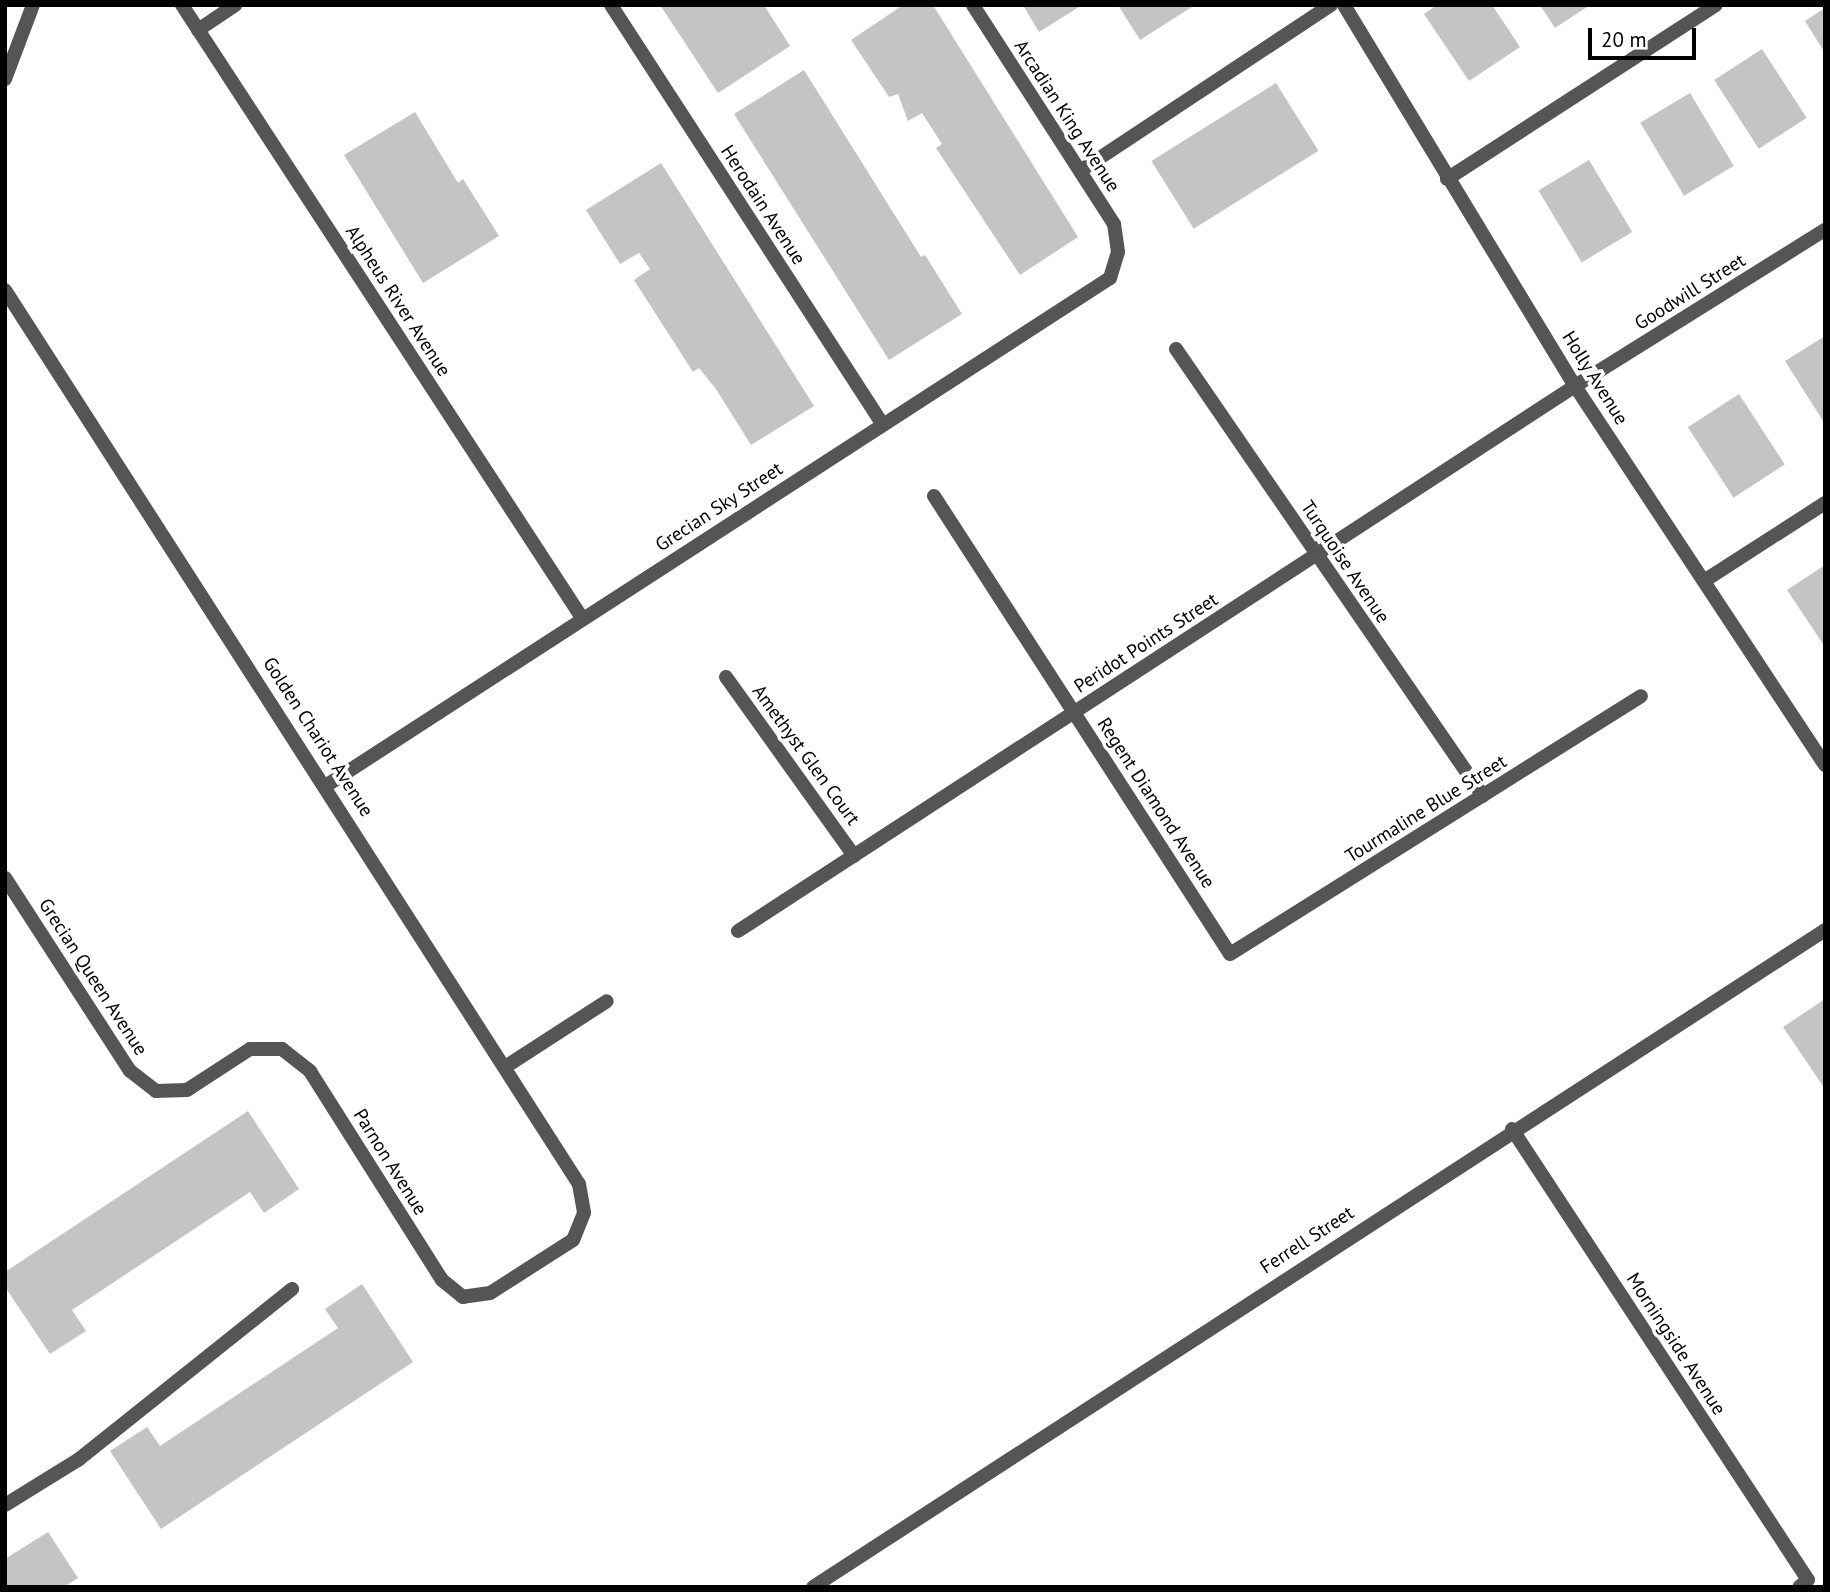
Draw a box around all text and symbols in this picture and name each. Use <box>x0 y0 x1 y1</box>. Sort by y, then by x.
scale bar <box>1592 14 1700 58</box>
text: 20 m <box>1601 26 1647 53</box>
street label: Arcadian King Avenue <box>1009 35 1125 197</box>
street label: Herodain Avenue <box>716 141 810 269</box>
street label: Alpheus River Avenue <box>340 221 456 381</box>
street label: Goodwill Street <box>1631 249 1749 335</box>
street label: Holly Avenue <box>1557 326 1633 430</box>
street label: Grecian Sky Street <box>651 457 787 557</box>
street label: Turquoise Avenue <box>1296 496 1394 628</box>
street label: Peridot Points Street <box>1070 588 1222 698</box>
street label: Golden Chariot Avenue <box>258 653 378 821</box>
street label: Amethyst Glen Court <box>747 680 865 830</box>
street label: Regent Diamond Avenue <box>1092 713 1220 893</box>
street label: Tourmaline Blue Street <box>1341 750 1511 868</box>
street label: Grecian Queen Avenue <box>34 894 152 1060</box>
street label: Parnon Avenue <box>348 1105 432 1219</box>
street label: Ferrell Street <box>1256 1201 1358 1279</box>
street label: Morningside Avenue <box>1621 1269 1731 1419</box>

